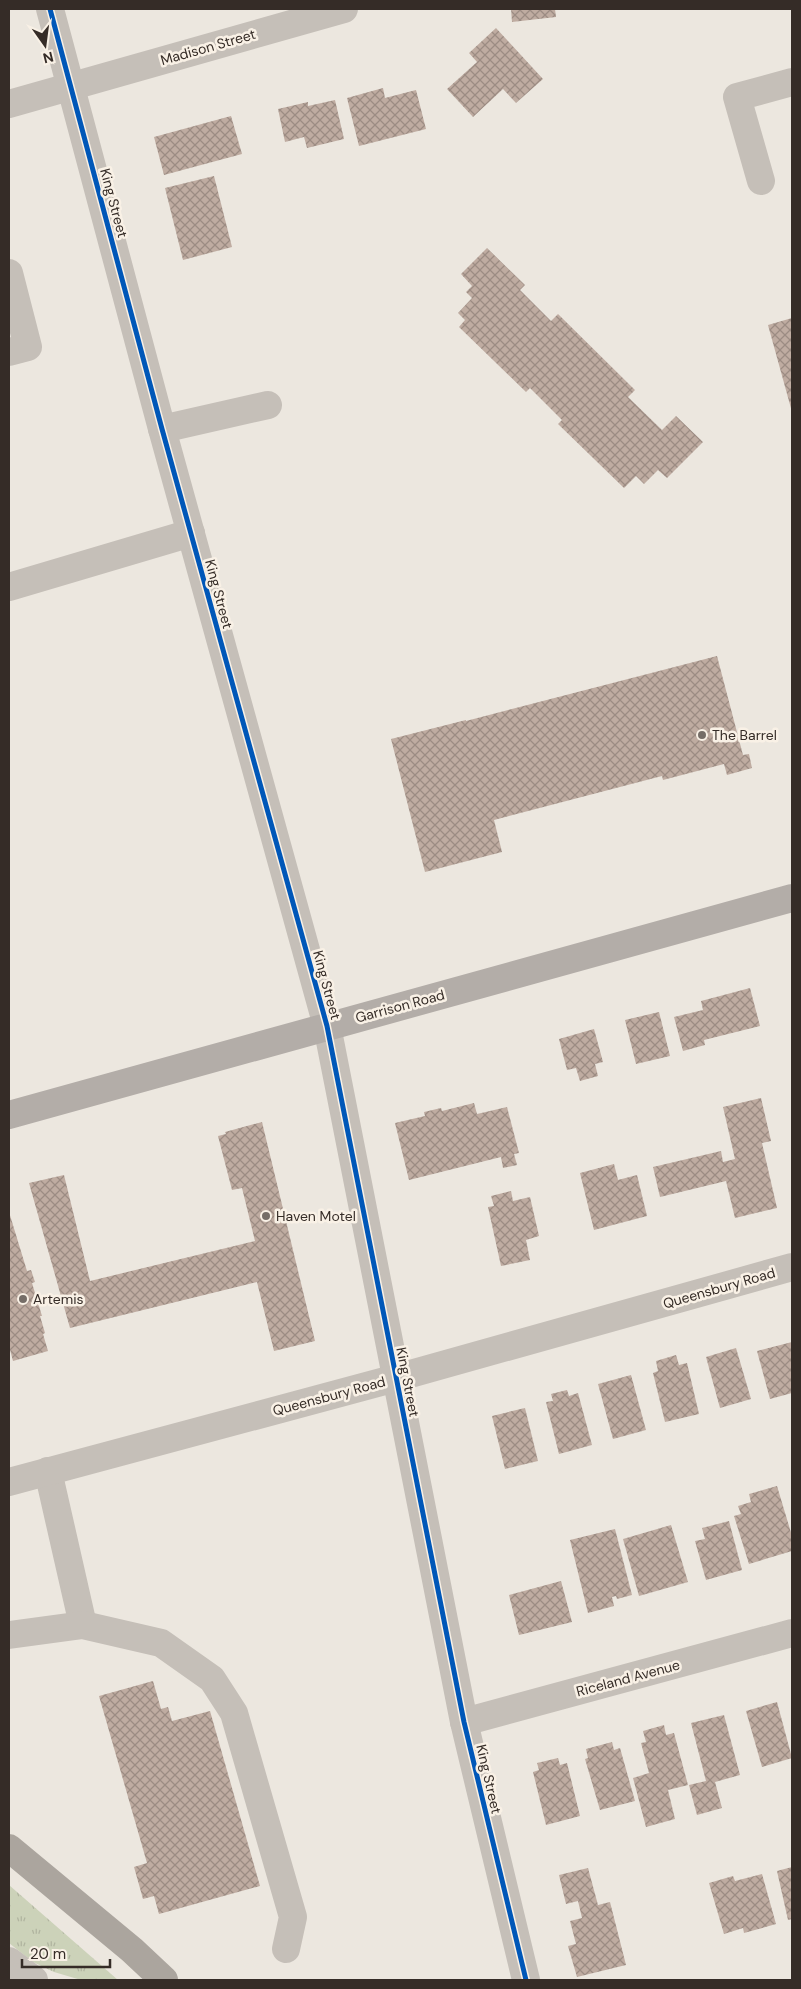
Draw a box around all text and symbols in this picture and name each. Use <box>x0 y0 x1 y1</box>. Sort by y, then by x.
north arrow <box>20 20 70 70</box>
street label: Madison Street <box>158 25 258 69</box>
text: N <box>41 48 55 68</box>
street label: King Street <box>96 166 132 240</box>
street label: King Street <box>201 557 237 631</box>
place label: The Barrel <box>712 726 777 744</box>
marker: The Barrel <box>696 729 708 741</box>
street label: King Street <box>309 948 345 1022</box>
street label: Garrison Road <box>353 985 447 1027</box>
place label: Haven Motel <box>276 1207 356 1225</box>
marker: Haven Motel <box>260 1210 272 1222</box>
street label: Queensbury Road <box>661 1263 777 1313</box>
place label: Artemis <box>33 1290 84 1308</box>
marker: Artemis <box>17 1293 29 1305</box>
street label: King Street <box>392 1346 424 1418</box>
street label: Queensbury Road <box>271 1372 387 1420</box>
street label: Riceland Avenue <box>574 1656 682 1700</box>
street label: King Street <box>472 1742 506 1816</box>
scale bar <box>22 1936 110 1968</box>
text: 20 m <box>30 1944 66 1964</box>

